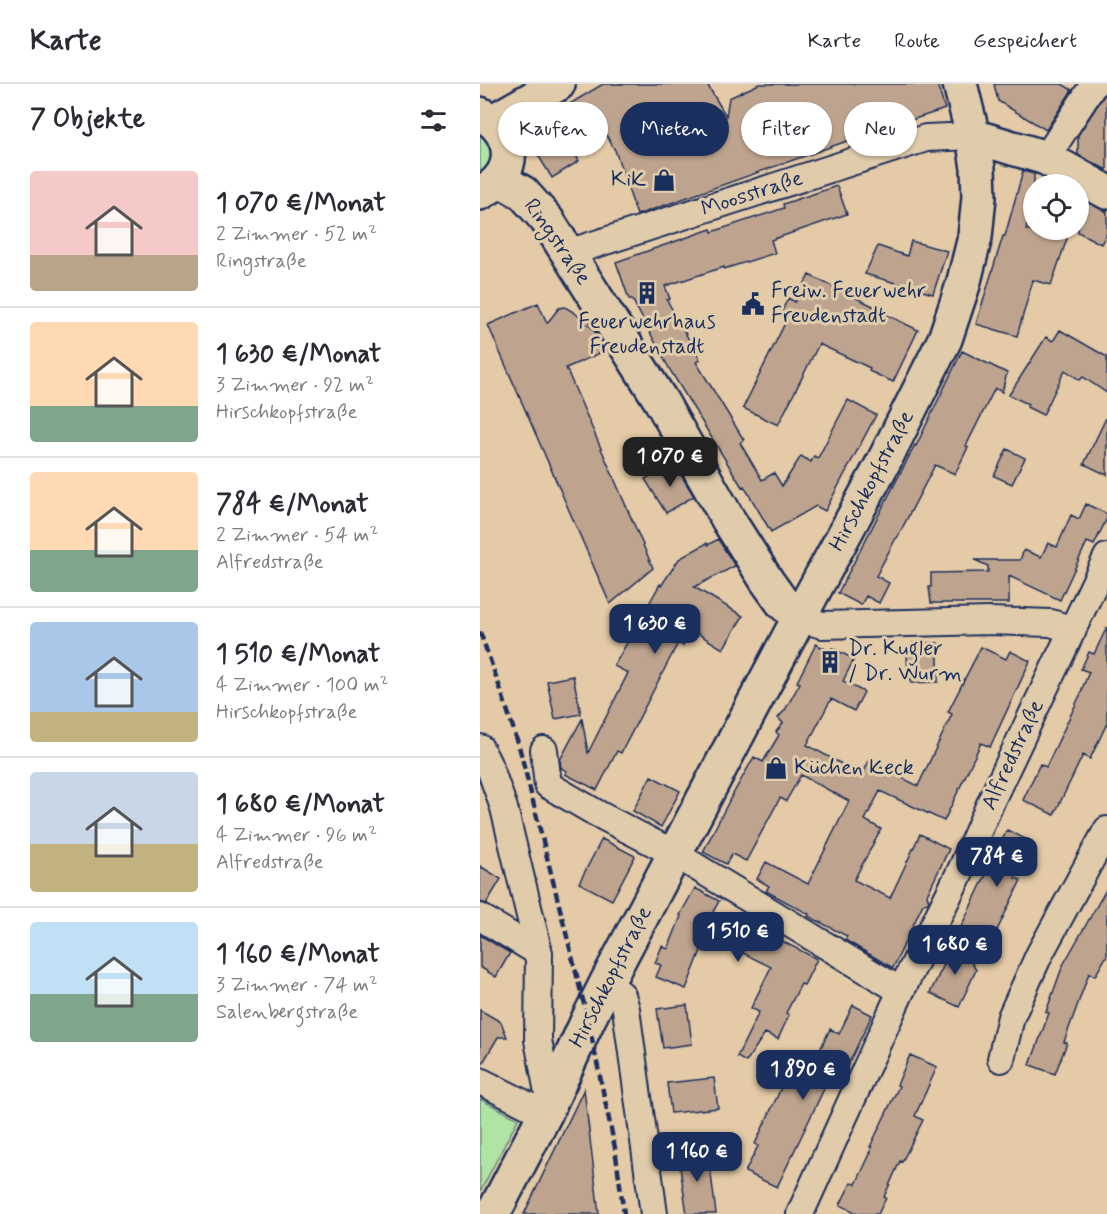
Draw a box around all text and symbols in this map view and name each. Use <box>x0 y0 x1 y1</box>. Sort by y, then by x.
text: Karte <box>30 23 102 60</box>
text: Karte <box>808 27 861 55</box>
text: Route <box>894 27 940 55</box>
text: Gespeichert <box>973 27 1077 55</box>
chip: Kaufen <box>498 102 608 156</box>
chip: Mieten <box>620 102 729 156</box>
chip: Filter <box>741 102 832 156</box>
chip: Neu <box>844 102 917 156</box>
text: 7 Objekte <box>30 103 145 137</box>
icon: filters <box>417 104 450 137</box>
street label: Moosstraße <box>697 164 807 224</box>
place label: KiK <box>611 166 646 194</box>
shop icon: KiK <box>651 167 677 193</box>
map controls <box>1023 174 1089 240</box>
button: locate <box>1023 174 1089 240</box>
text: 1 070 €/Monat <box>216 187 386 221</box>
street label: Ringstraße <box>515 193 597 293</box>
icon: home <box>78 195 150 267</box>
text: 2 Zimmer · 52 m² <box>216 221 377 248</box>
text: Ringstraße <box>216 248 307 275</box>
place label: Freiw. Feuerwehr Freudenstadt <box>771 277 926 330</box>
building icon: Feuerwehrhaus Freudenstadt <box>634 280 660 306</box>
public building icon: Freiw. Feuerwehr Freudenstadt <box>740 291 766 317</box>
place label: Feuerwehrhaus Freudenstadt <box>578 308 716 361</box>
text: 1 630 €/Monat <box>216 338 381 372</box>
icon: home <box>78 346 150 418</box>
text: 3 Zimmer · 92 m² <box>216 372 374 399</box>
text: Hirschkopfstraße <box>216 399 357 426</box>
street label: Hirschkopfstraße <box>823 406 921 556</box>
pin: 1 070 € <box>615 437 725 488</box>
text: 1 070 € <box>637 443 703 470</box>
text: 784 €/Monat <box>216 488 369 522</box>
icon: home <box>78 496 150 568</box>
text: 2 Zimmer · 54 m² <box>216 522 378 549</box>
text: Alfredstraße <box>216 549 324 576</box>
pin: 1 630 € <box>600 604 710 655</box>
text: 1 630 € <box>623 610 687 637</box>
place label: Dr. Kugler / Dr. Wurm <box>848 635 962 688</box>
text: 1 510 €/Monat <box>216 638 380 672</box>
icon: home <box>78 646 150 718</box>
building icon: Dr. Kugler / Dr. Wurm <box>817 649 843 675</box>
text: 4 Zimmer · 100 m² <box>216 672 388 699</box>
street label: Alfredstraße <box>975 695 1051 815</box>
text: Hirschkopfstraße <box>216 699 357 726</box>
place label: Küchen Keck <box>794 754 914 782</box>
shop icon: Küchen Keck <box>763 755 789 781</box>
text: 1 680 €/Monat <box>216 788 385 822</box>
icon: home <box>78 796 150 868</box>
text: 4 Zimmer · 96 m² <box>216 822 377 849</box>
pin: 784 € <box>955 837 1039 888</box>
text: 784 € <box>970 843 1024 870</box>
text: Alfredstraße <box>216 849 324 876</box>
street label: Hirschkopfstraße <box>563 901 659 1053</box>
pin: 1 510 € <box>683 912 793 963</box>
text: 1 510 € <box>707 918 769 945</box>
pin: 1 680 € <box>900 925 1010 976</box>
text: 1 680 € <box>922 931 988 958</box>
text: 1 160 €/Monat <box>216 938 380 972</box>
icon: home <box>78 946 150 1018</box>
text: 3 Zimmer · 74 m² <box>216 972 378 999</box>
text: Salenbergstraße <box>216 999 358 1026</box>
pin: 1 890 € <box>748 1050 858 1101</box>
text: 1 890 € <box>770 1056 836 1083</box>
pin: 1 160 € <box>642 1132 752 1183</box>
text: 1 160 € <box>666 1138 728 1165</box>

